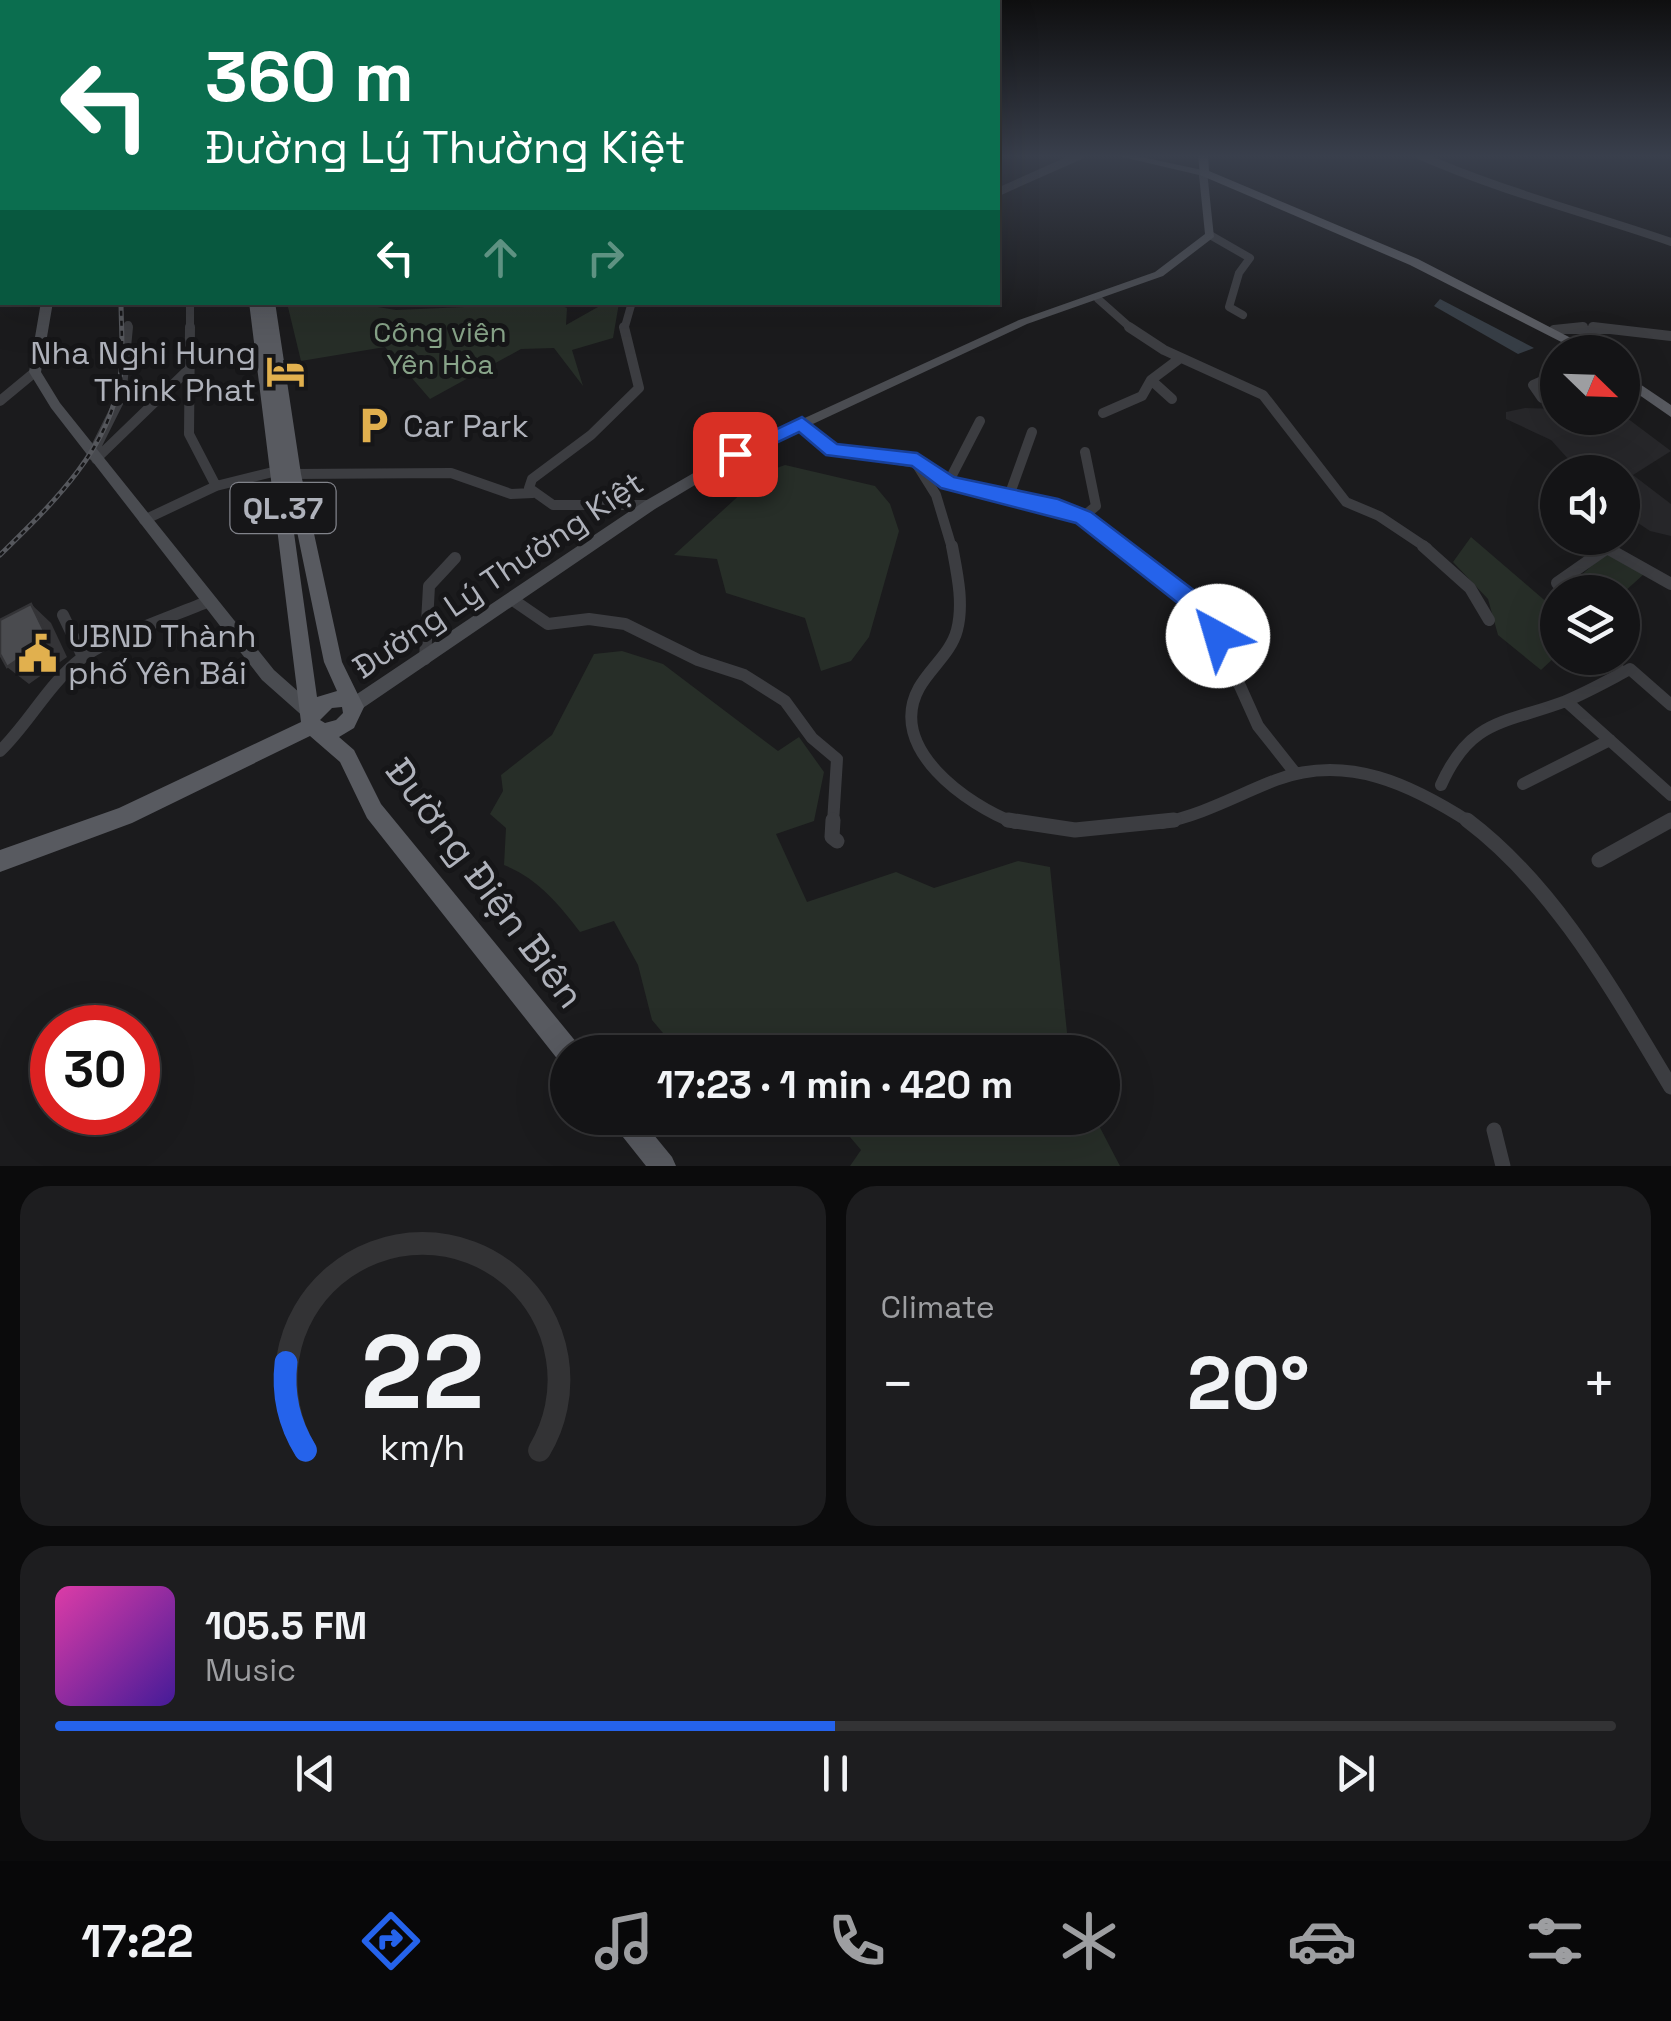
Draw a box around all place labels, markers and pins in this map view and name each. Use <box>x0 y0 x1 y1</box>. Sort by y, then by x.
place label: Nha Nghi Hung Think Phat <box>30 333 256 410</box>
hotel icon: Nha Nghi Hung Think Phat <box>265 350 307 392</box>
parking icon: Car Park <box>352 405 394 447</box>
place label: Car Park <box>403 406 529 446</box>
pin <box>693 412 778 497</box>
place label: UBND Thành phố Yên Bái <box>68 616 256 693</box>
public building icon: UBND Thành phố Yên Bái <box>17 633 59 675</box>

